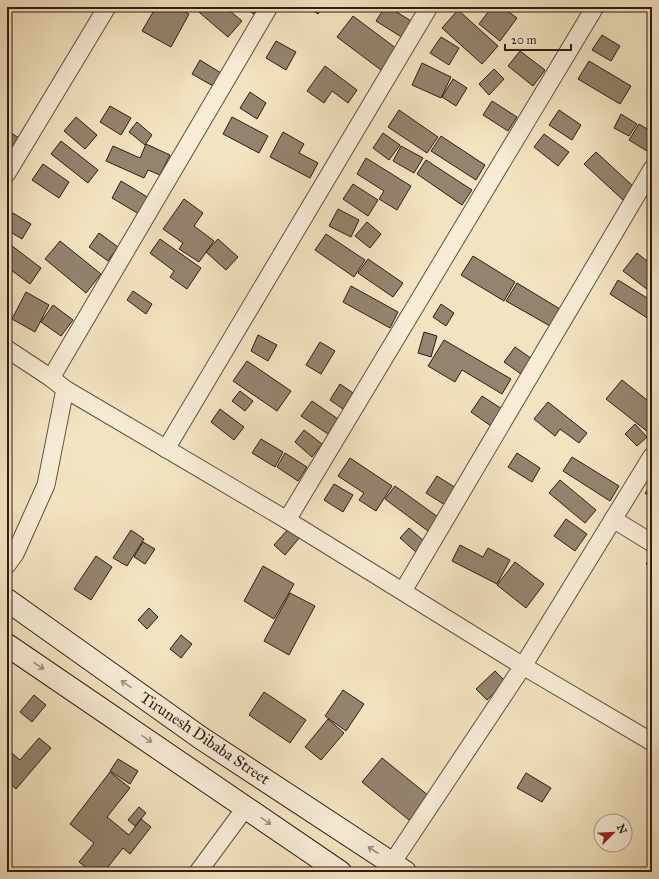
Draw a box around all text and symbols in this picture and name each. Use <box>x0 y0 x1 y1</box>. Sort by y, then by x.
scale bar <box>505 26 571 52</box>
text: 20 m <box>511 33 537 47</box>
one-way arrow <box>33 663 45 671</box>
one-way arrow <box>120 680 131 688</box>
street label: Tirunesh Dibaba Street <box>136 687 274 789</box>
one-way arrow <box>141 736 153 744</box>
north arrow <box>593 813 633 853</box>
one-way arrow <box>260 817 271 825</box>
text: N <box>614 822 630 837</box>
one-way arrow <box>367 846 379 854</box>

